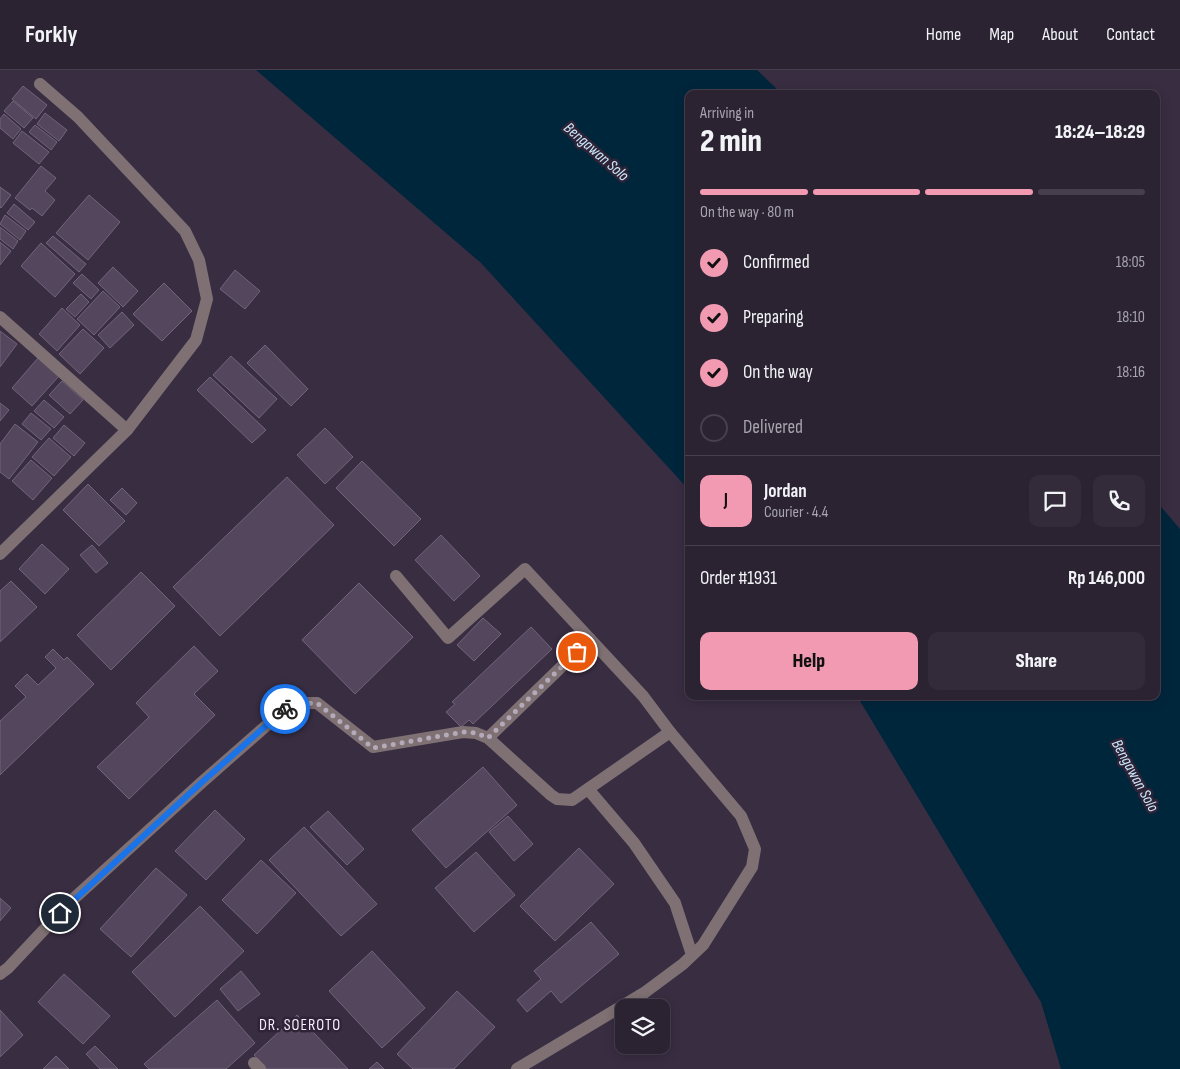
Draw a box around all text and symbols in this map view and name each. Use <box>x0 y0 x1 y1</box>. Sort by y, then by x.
text: Forkly <box>25 20 77 49</box>
text: Home <box>926 24 961 45</box>
text: Map <box>989 24 1014 45</box>
text: About <box>1042 24 1078 45</box>
text: Contact <box>1106 24 1155 45</box>
text: Arriving in <box>700 104 754 123</box>
water label: Bengawan Solo <box>560 119 633 186</box>
text: 18:24–18:29 <box>1055 121 1145 144</box>
text: 2 min <box>700 122 762 161</box>
text: On the way · 80 m <box>700 203 794 222</box>
icon: check <box>700 249 728 277</box>
text: Confirmed <box>743 251 810 274</box>
text: 18:05 <box>1116 253 1145 272</box>
icon: check <box>700 304 728 332</box>
text: Preparing <box>743 306 804 329</box>
text: 18:10 <box>1117 308 1145 327</box>
icon: check <box>700 359 728 387</box>
text: On the way <box>743 361 813 384</box>
text: 18:16 <box>1117 363 1145 382</box>
text: Delivered <box>743 416 803 439</box>
button: chat <box>1029 475 1081 527</box>
button: phone <box>1093 475 1145 527</box>
text: Jordan <box>764 480 807 503</box>
text: J <box>724 489 728 512</box>
text: Courier · 4.4 <box>764 503 828 522</box>
text: Order #1931 <box>700 567 777 590</box>
text: Rp 146,000 <box>1068 567 1145 590</box>
pin <box>556 631 598 673</box>
button: Help <box>700 632 918 690</box>
button: Share <box>928 632 1145 690</box>
icon: bag <box>563 638 591 666</box>
courier <box>260 684 310 734</box>
icon: bike <box>271 695 299 723</box>
water label: Bengawan Solo <box>1107 736 1163 816</box>
pin <box>39 892 81 934</box>
icon: home <box>46 899 74 927</box>
map controls <box>615 999 670 1054</box>
button: layers <box>615 999 670 1054</box>
district label: DR. SOEROTO <box>259 1016 341 1035</box>

